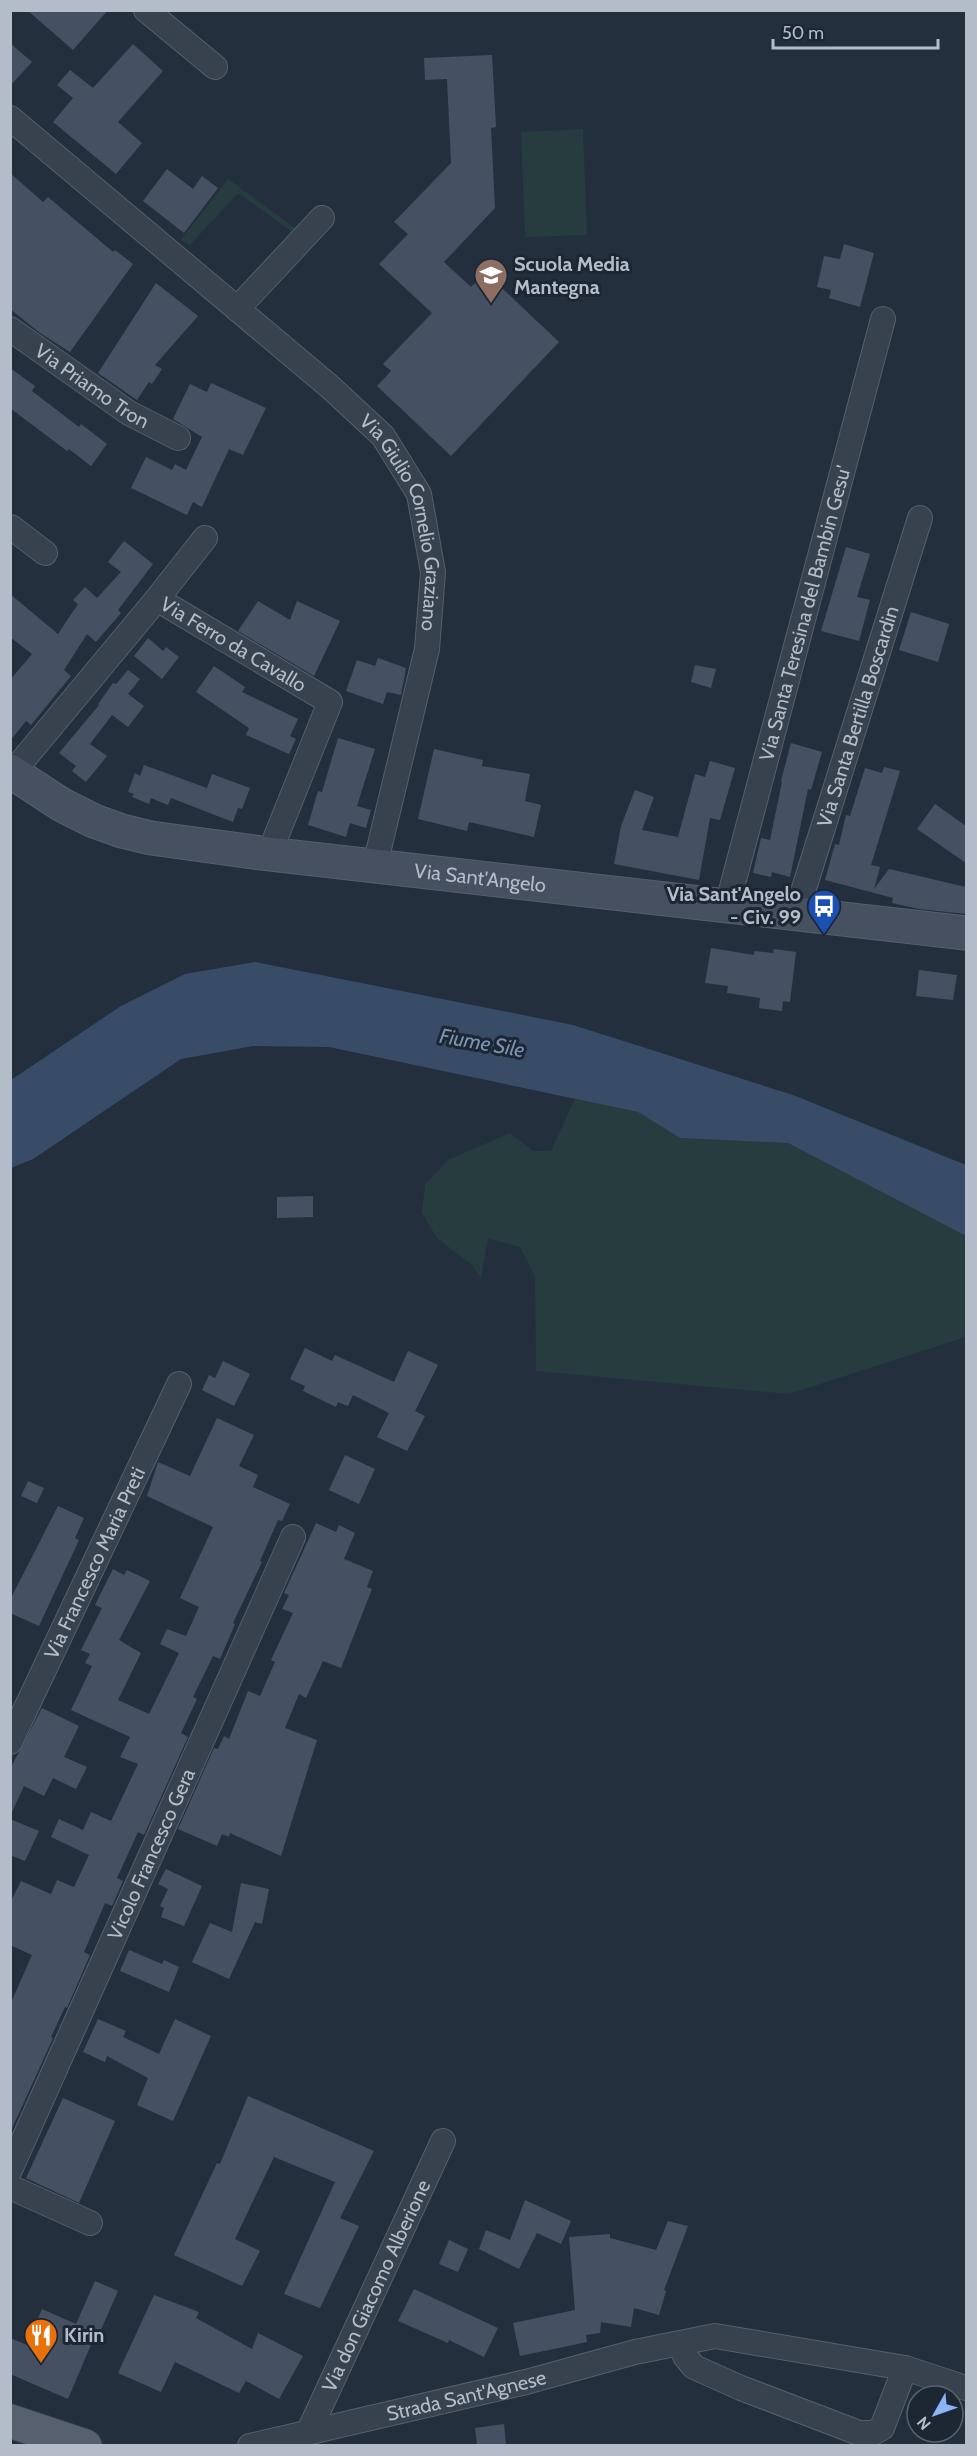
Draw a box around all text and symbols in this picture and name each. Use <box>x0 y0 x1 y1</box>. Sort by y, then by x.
scale bar <box>773 12 938 50</box>
text: 50 m <box>782 22 824 44</box>
place label: Scuola Media Mantegna <box>514 252 630 299</box>
school or university icon: Scuola Media Mantegna <box>473 257 509 304</box>
street label: Via Priamo Tron <box>30 338 153 433</box>
street label: Via Giulio Cornelio Graziano <box>355 409 445 632</box>
street label: Via Santa Teresina del Bambin Gesu' <box>754 463 856 763</box>
street label: Via Ferro da Cavallo <box>156 592 311 697</box>
street label: Via Santa Bertilla Boscardin <box>812 603 904 830</box>
street label: Via Sant'Angelo <box>413 859 547 897</box>
place label: Via Sant'Angelo - Civ. 99 <box>667 882 801 929</box>
bus stop icon: Via Sant'Angelo - Civ. 99 <box>806 888 842 935</box>
water label: Fiume Sile <box>438 1023 527 1062</box>
street label: Via Francesco Maria Preti <box>39 1463 150 1663</box>
street label: Vicolo Francesco Gera <box>102 1764 200 1944</box>
street label: Via don Giacomo Alberione <box>317 2176 435 2396</box>
restaurant icon: Kirin <box>23 2317 59 2364</box>
place label: Kirin <box>64 2323 104 2347</box>
street label: Strada Sant'Agnese <box>384 2365 549 2426</box>
north arrow <box>905 2384 965 2444</box>
text: N <box>913 2413 935 2434</box>

